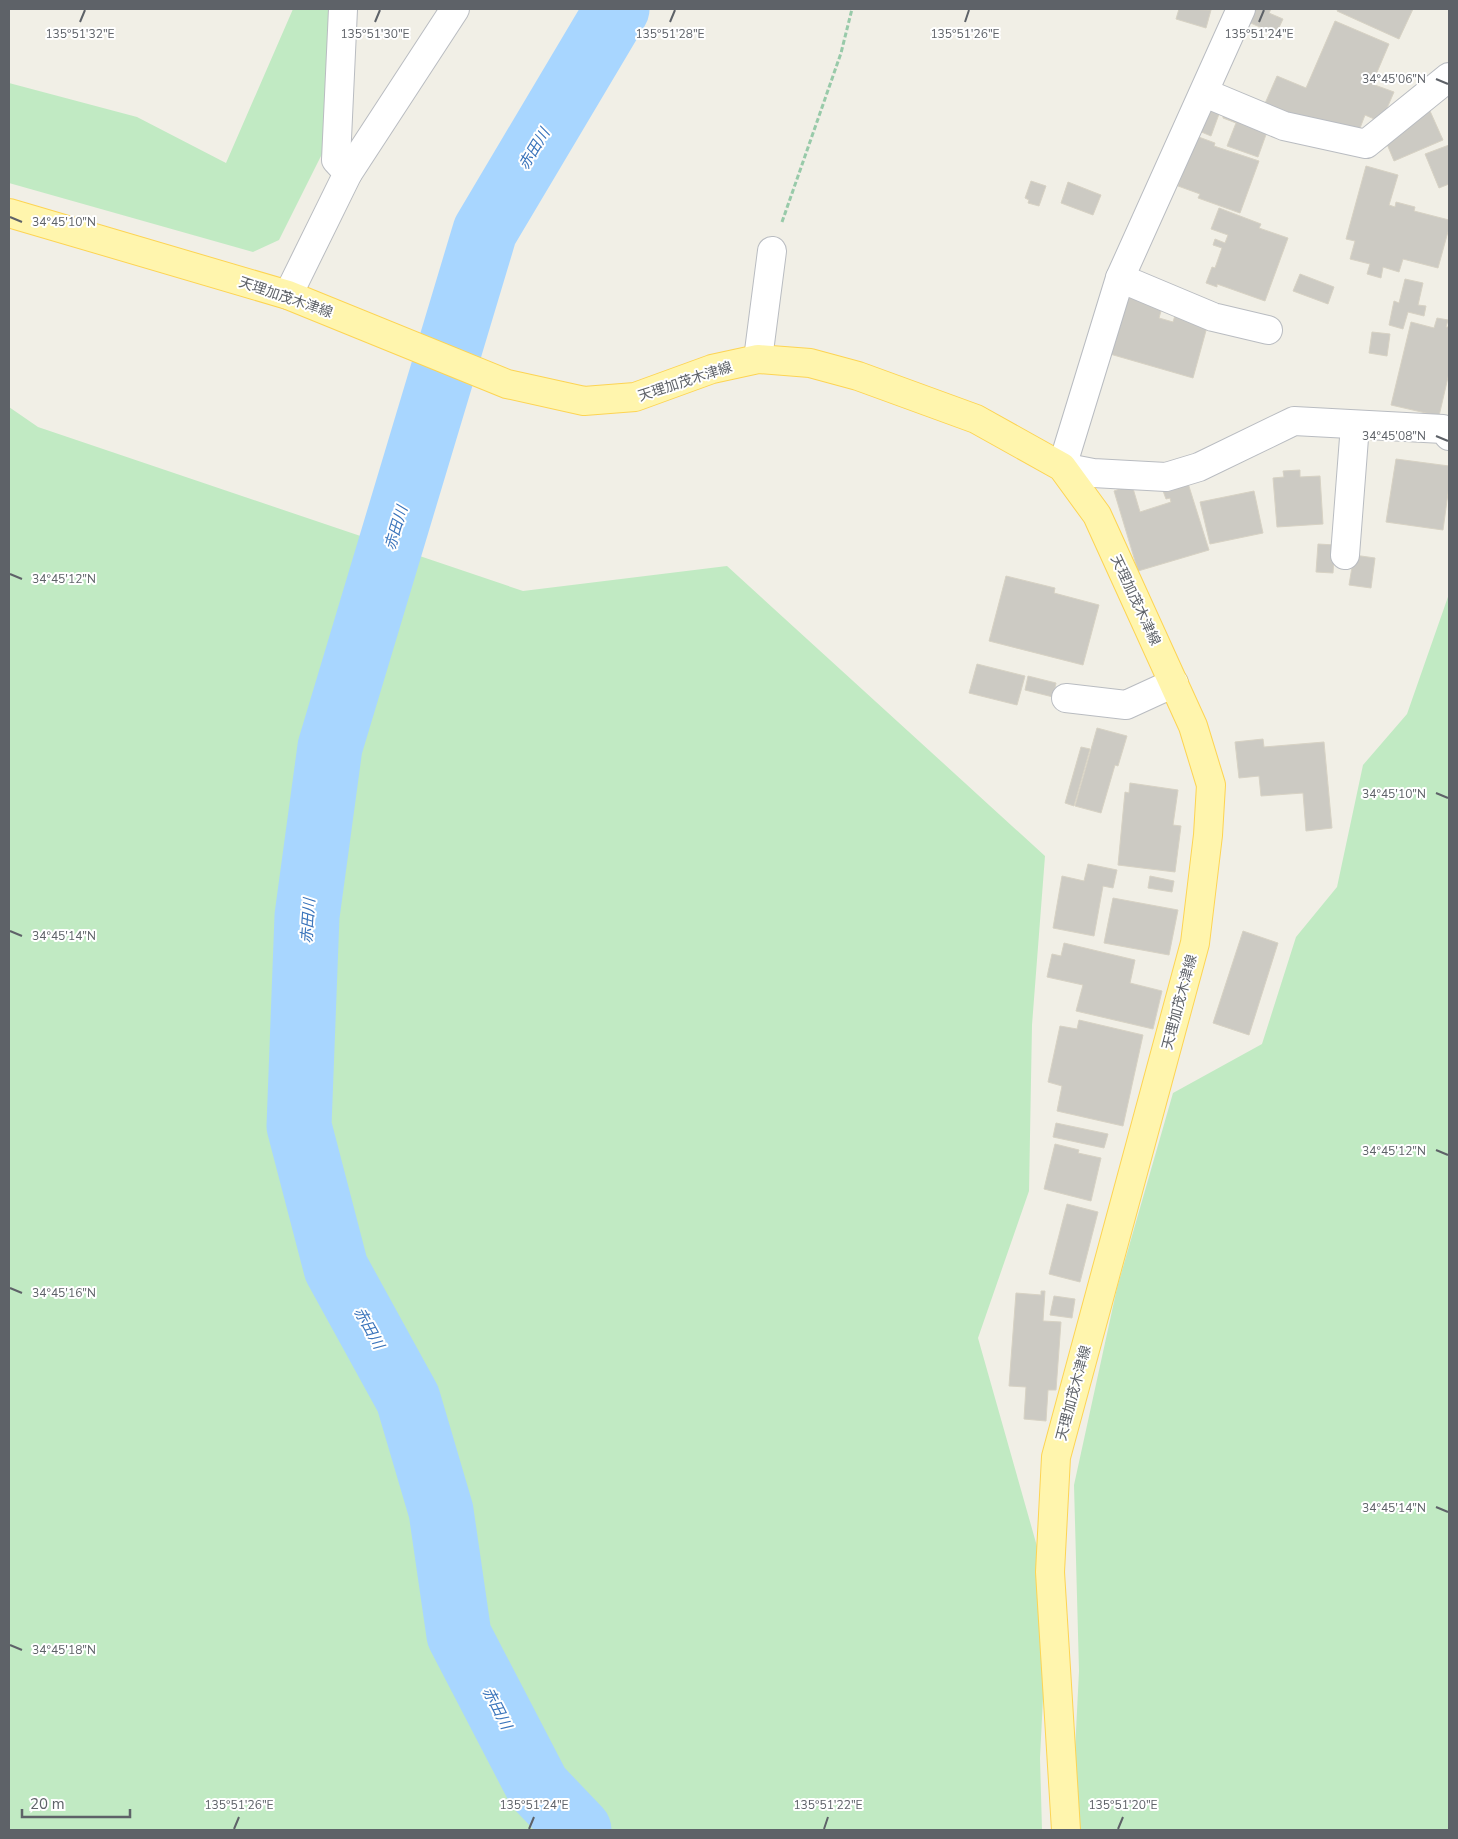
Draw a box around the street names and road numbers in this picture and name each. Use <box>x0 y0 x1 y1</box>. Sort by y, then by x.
street label: 天理加茂木津線 <box>236 273 335 322</box>
street label: 天理加茂木津線 <box>636 357 735 406</box>
street label: 天理加茂木津線 <box>1106 552 1165 649</box>
street label: 天理加茂木津線 <box>1158 952 1201 1052</box>
street label: 天理加茂木津線 <box>1052 1343 1095 1443</box>

